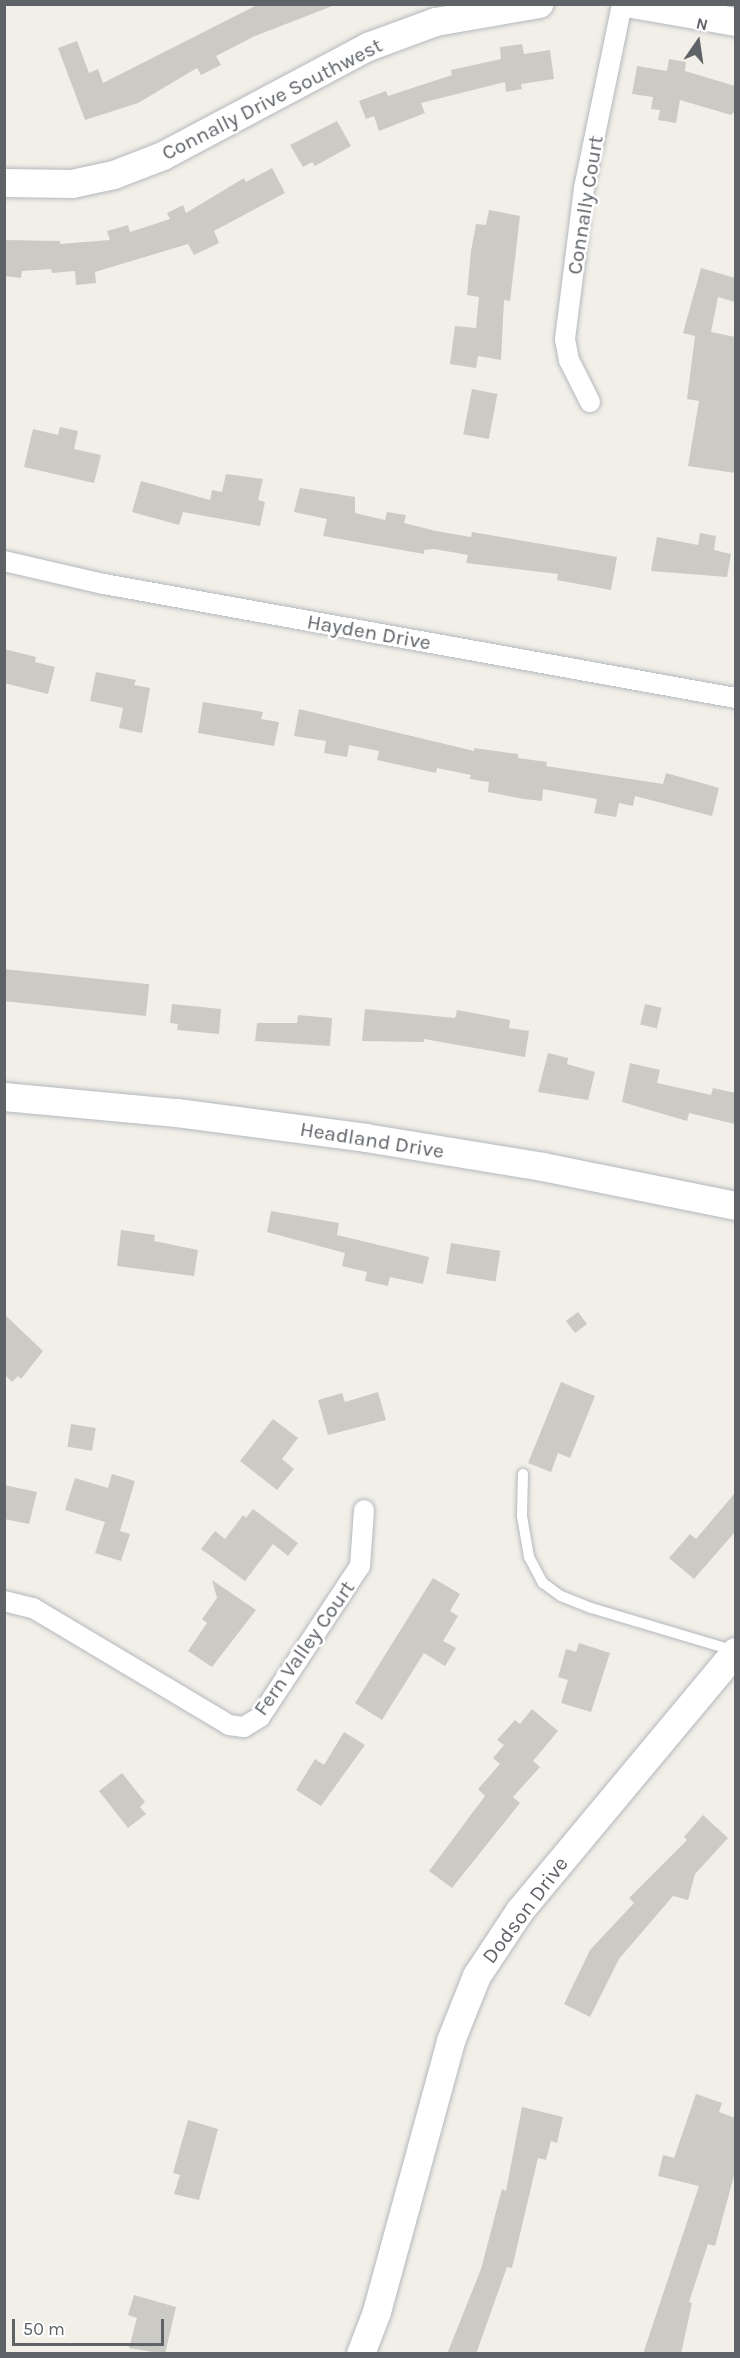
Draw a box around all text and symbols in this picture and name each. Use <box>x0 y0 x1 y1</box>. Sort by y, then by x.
north arrow <box>668 12 728 72</box>
text: N <box>694 13 710 35</box>
street label: Connally Drive Southwest <box>157 32 387 166</box>
street label: Connally Court <box>562 134 608 276</box>
street label: Hayden Drive <box>305 609 433 655</box>
street label: Headland Drive <box>298 1116 446 1164</box>
street label: Fern Valley Court <box>248 1576 360 1720</box>
street label: Dodson Drive <box>477 1852 573 1968</box>
scale bar <box>15 2307 166 2345</box>
text: 50 m <box>23 2318 65 2340</box>

